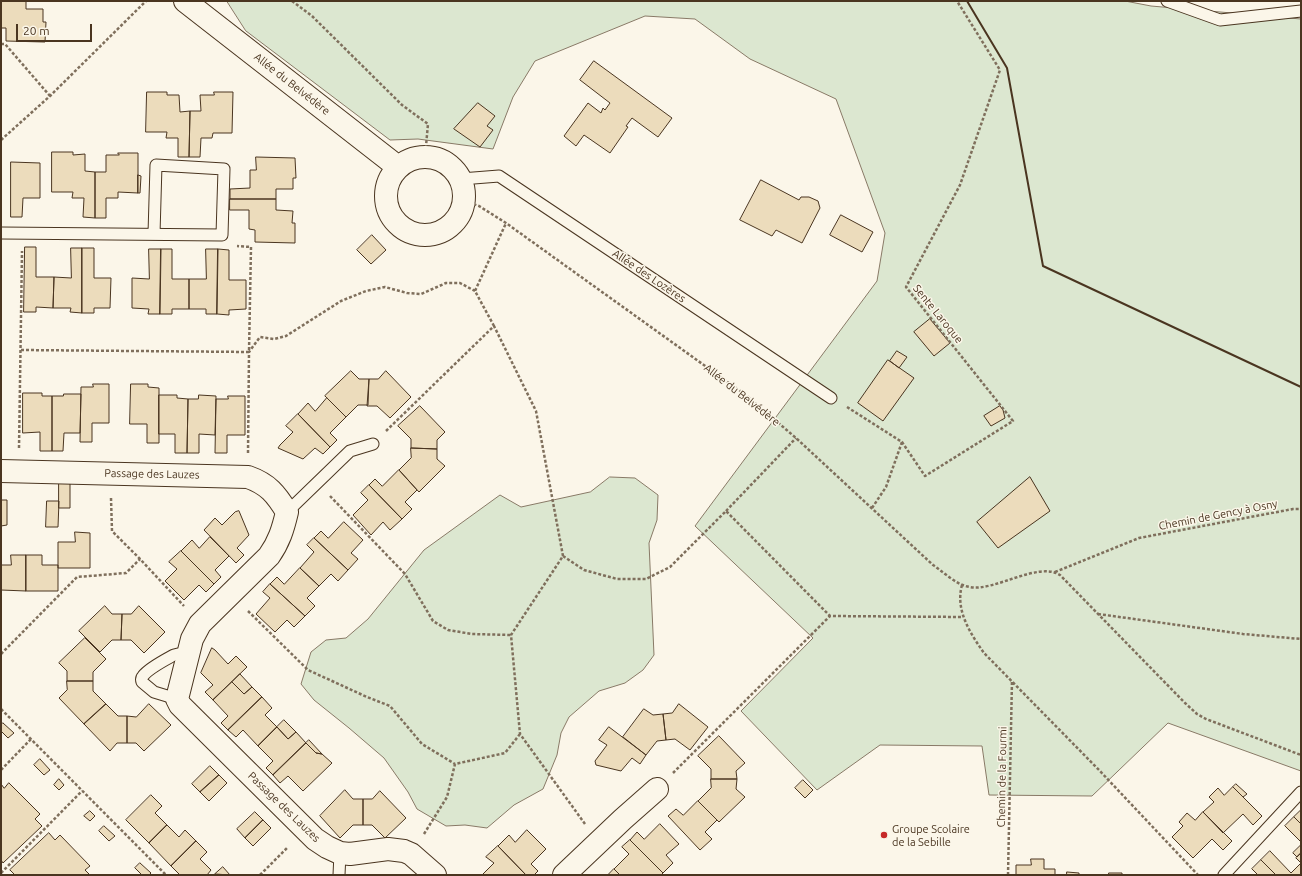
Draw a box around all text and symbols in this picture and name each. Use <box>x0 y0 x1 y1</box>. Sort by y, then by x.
scale bar <box>18 16 94 42</box>
text: 20 m <box>23 24 50 37</box>
street label: Allée du Belvédère <box>251 50 333 118</box>
street label: Allée des Lozères <box>610 247 688 305</box>
street label: Sente Laroque <box>910 282 966 346</box>
street label: Allée du Belvédère <box>701 361 783 429</box>
street label: Passage des Lauzes <box>104 467 200 481</box>
street label: Chemin de Gency à Osny <box>1157 497 1279 533</box>
street label: Chemin de la Fourmi <box>995 726 1009 828</box>
street label: Passage des Lauzes <box>245 769 323 845</box>
place label: Groupe Scolaire de la Sebille <box>892 822 970 848</box>
marker: Groupe Scolaire de la Sebille <box>879 830 889 840</box>

